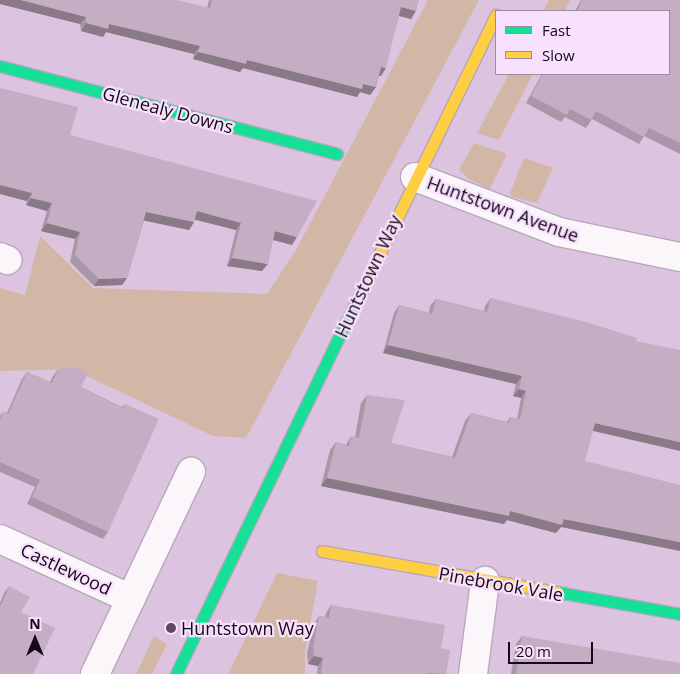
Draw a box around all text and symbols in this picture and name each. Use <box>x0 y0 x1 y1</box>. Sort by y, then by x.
legend <box>495 10 670 75</box>
text: Fast <box>542 20 571 40</box>
text: Slow <box>542 45 575 65</box>
street label: Glenealy Downs <box>100 82 236 138</box>
street label: Huntstown Avenue <box>424 172 582 246</box>
street label: Huntstown Way <box>330 211 406 341</box>
street label: Castlewood <box>17 539 115 599</box>
street label: Pinebrook Vale <box>437 562 565 606</box>
north arrow <box>10 614 60 664</box>
text: N <box>29 614 41 633</box>
place label: Huntstown Way <box>181 617 314 639</box>
marker: Huntstown Way <box>165 622 177 634</box>
scale bar <box>510 632 595 664</box>
text: 20 m <box>516 641 551 661</box>

